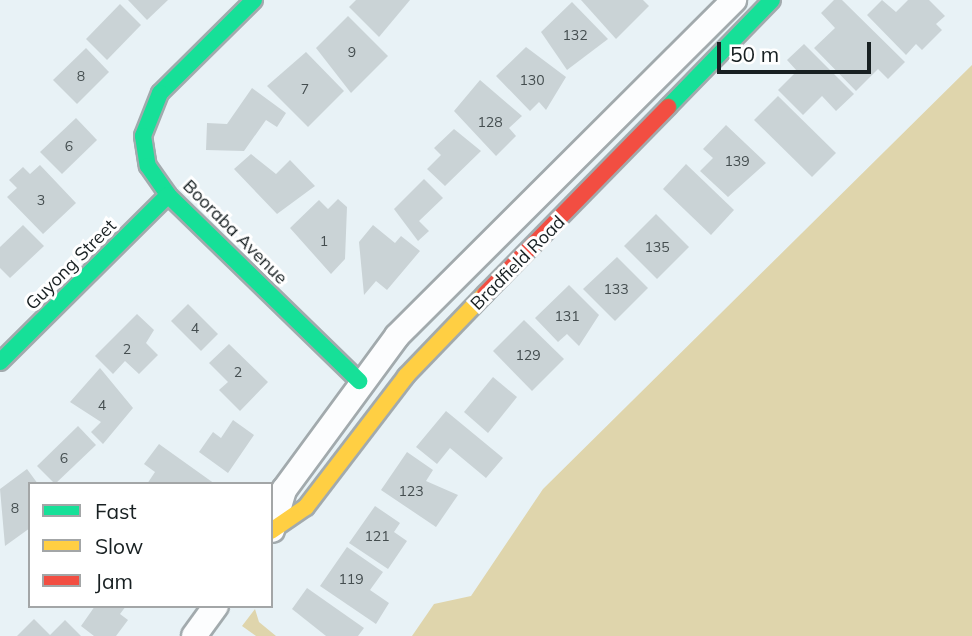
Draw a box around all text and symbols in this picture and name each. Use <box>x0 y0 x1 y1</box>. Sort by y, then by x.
house number: 132 <box>562 27 588 43</box>
scale bar <box>720 28 874 72</box>
text: 50 m <box>730 41 779 67</box>
house number: 9 <box>348 44 356 60</box>
house number: 8 <box>77 68 85 84</box>
house number: 130 <box>519 72 545 88</box>
house number: 7 <box>301 81 309 97</box>
house number: 128 <box>477 114 503 130</box>
house number: 6 <box>65 138 73 154</box>
house number: 139 <box>724 153 750 169</box>
street label: Booraba Avenue <box>178 175 292 289</box>
house number: 3 <box>37 192 45 208</box>
street label: Bradfield Road <box>466 211 570 315</box>
street label: Guyong Street <box>21 215 121 315</box>
house number: 1 <box>320 233 328 249</box>
house number: 135 <box>644 239 670 255</box>
house number: 133 <box>603 281 629 297</box>
house number: 131 <box>554 308 580 324</box>
house number: 4 <box>191 320 199 336</box>
house number: 2 <box>123 341 131 357</box>
house number: 129 <box>515 347 541 363</box>
house number: 2 <box>234 364 242 380</box>
house number: 4 <box>98 397 106 413</box>
house number: 6 <box>60 450 68 466</box>
legend <box>28 482 273 608</box>
house number: 123 <box>398 483 424 499</box>
text: Fast <box>95 498 137 524</box>
house number: 8 <box>11 500 19 516</box>
house number: 121 <box>364 528 390 544</box>
text: Slow <box>95 533 143 559</box>
text: Jam <box>95 568 133 594</box>
house number: 119 <box>338 571 364 587</box>

